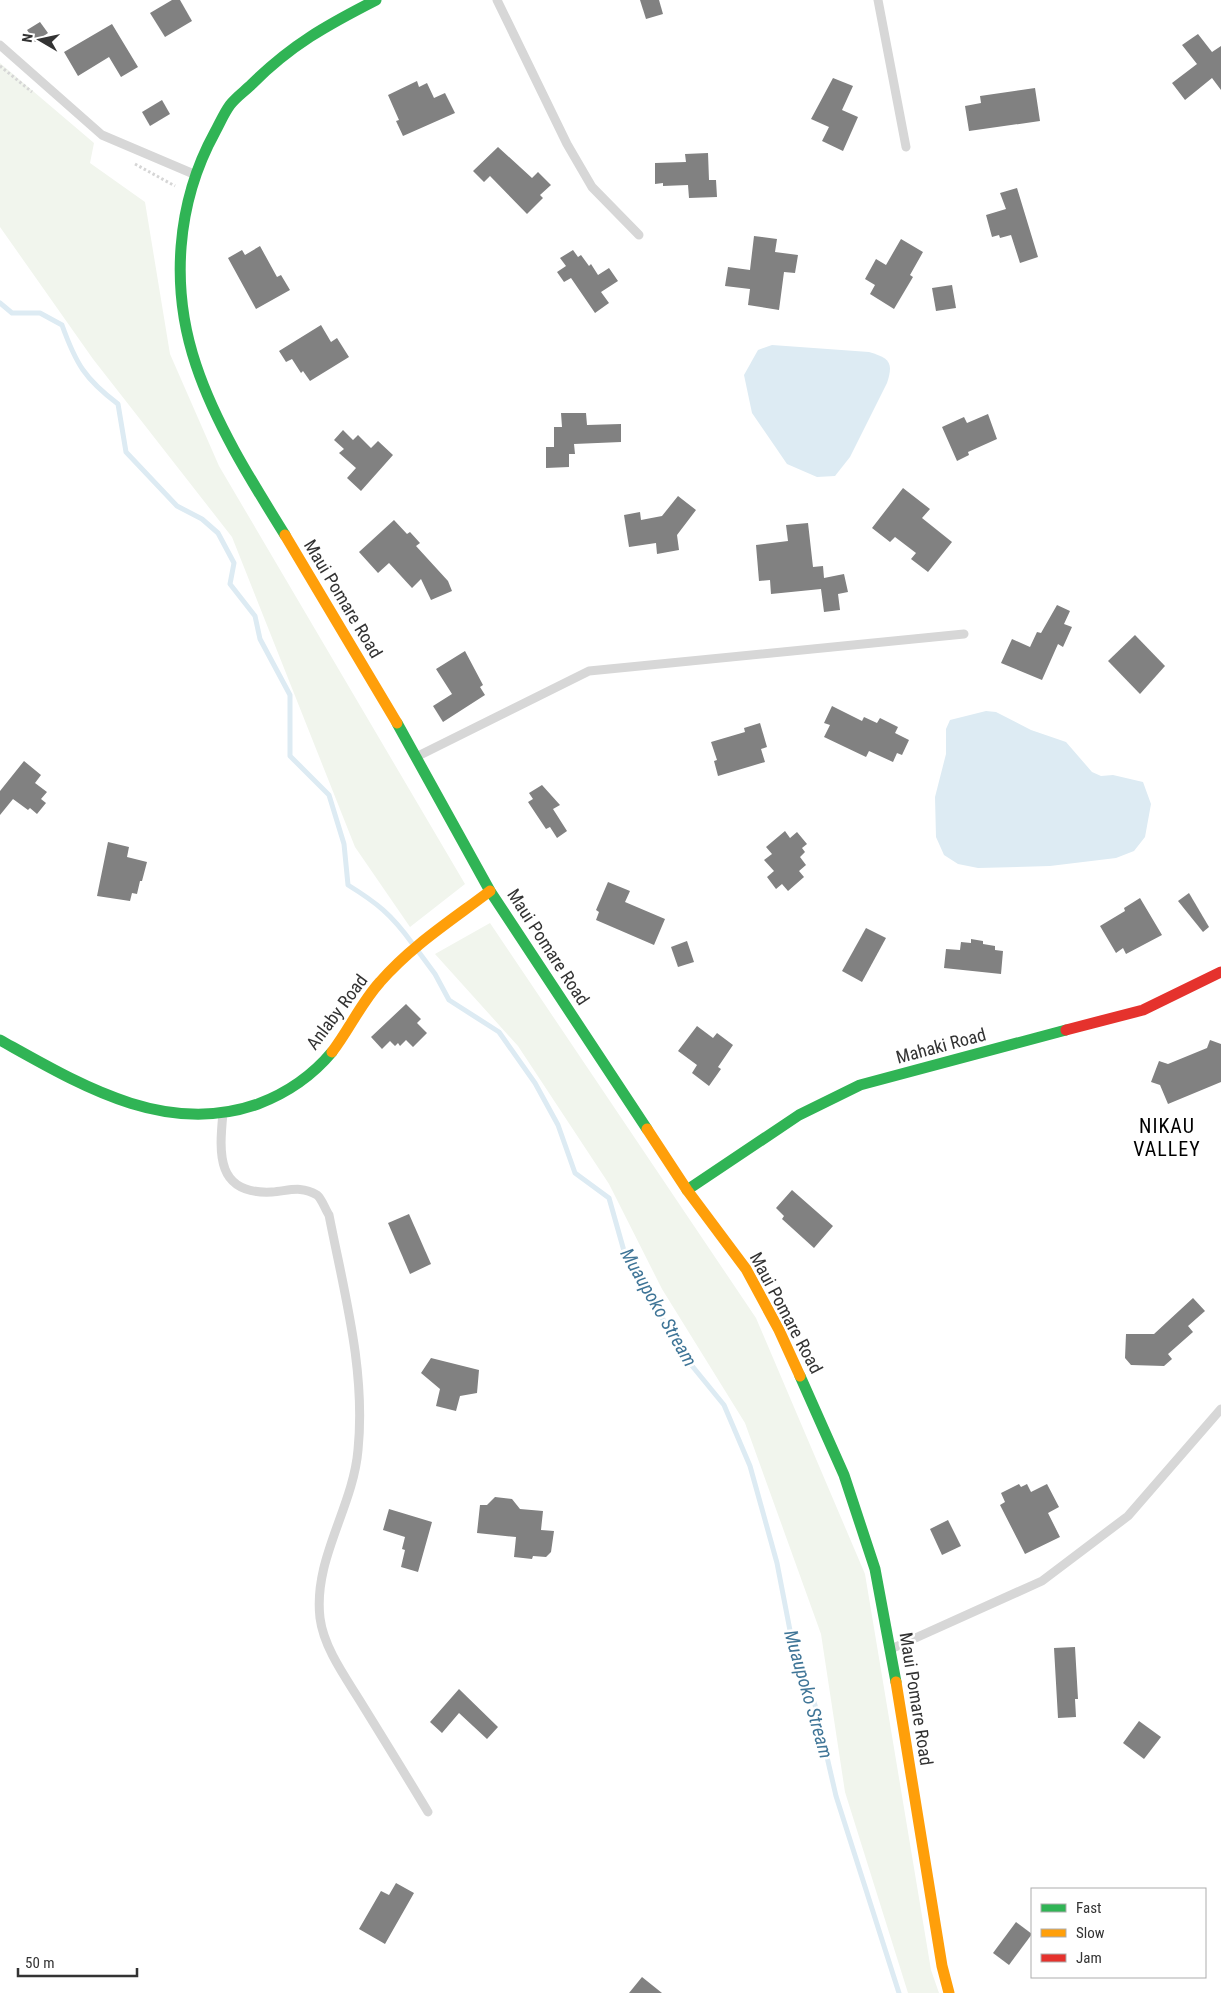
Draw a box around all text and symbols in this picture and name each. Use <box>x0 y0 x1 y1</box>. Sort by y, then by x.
north arrow <box>15 15 65 65</box>
text: N <box>19 32 36 43</box>
street label: Maui Pomare Road <box>300 536 387 662</box>
street label: Maui Pomare Road <box>503 885 594 1009</box>
street label: Anlaby Road <box>302 970 372 1053</box>
street label: Mahaki Road <box>894 1023 988 1068</box>
district label: NIKAU VALLEY <box>1133 1114 1201 1161</box>
water label: Muaupoko Stream <box>615 1244 702 1370</box>
street label: Maui Pomare Road <box>746 1249 827 1377</box>
water label: Muaupoko Stream <box>779 1627 838 1761</box>
street label: Maui Pomare Road <box>896 1631 937 1767</box>
legend <box>1031 1888 1206 1978</box>
text: Fast <box>1076 1899 1101 1917</box>
text: Slow <box>1076 1924 1105 1942</box>
scale bar <box>18 1946 136 1978</box>
text: Jam <box>1076 1949 1102 1967</box>
text: 50 m <box>25 1954 55 1972</box>

